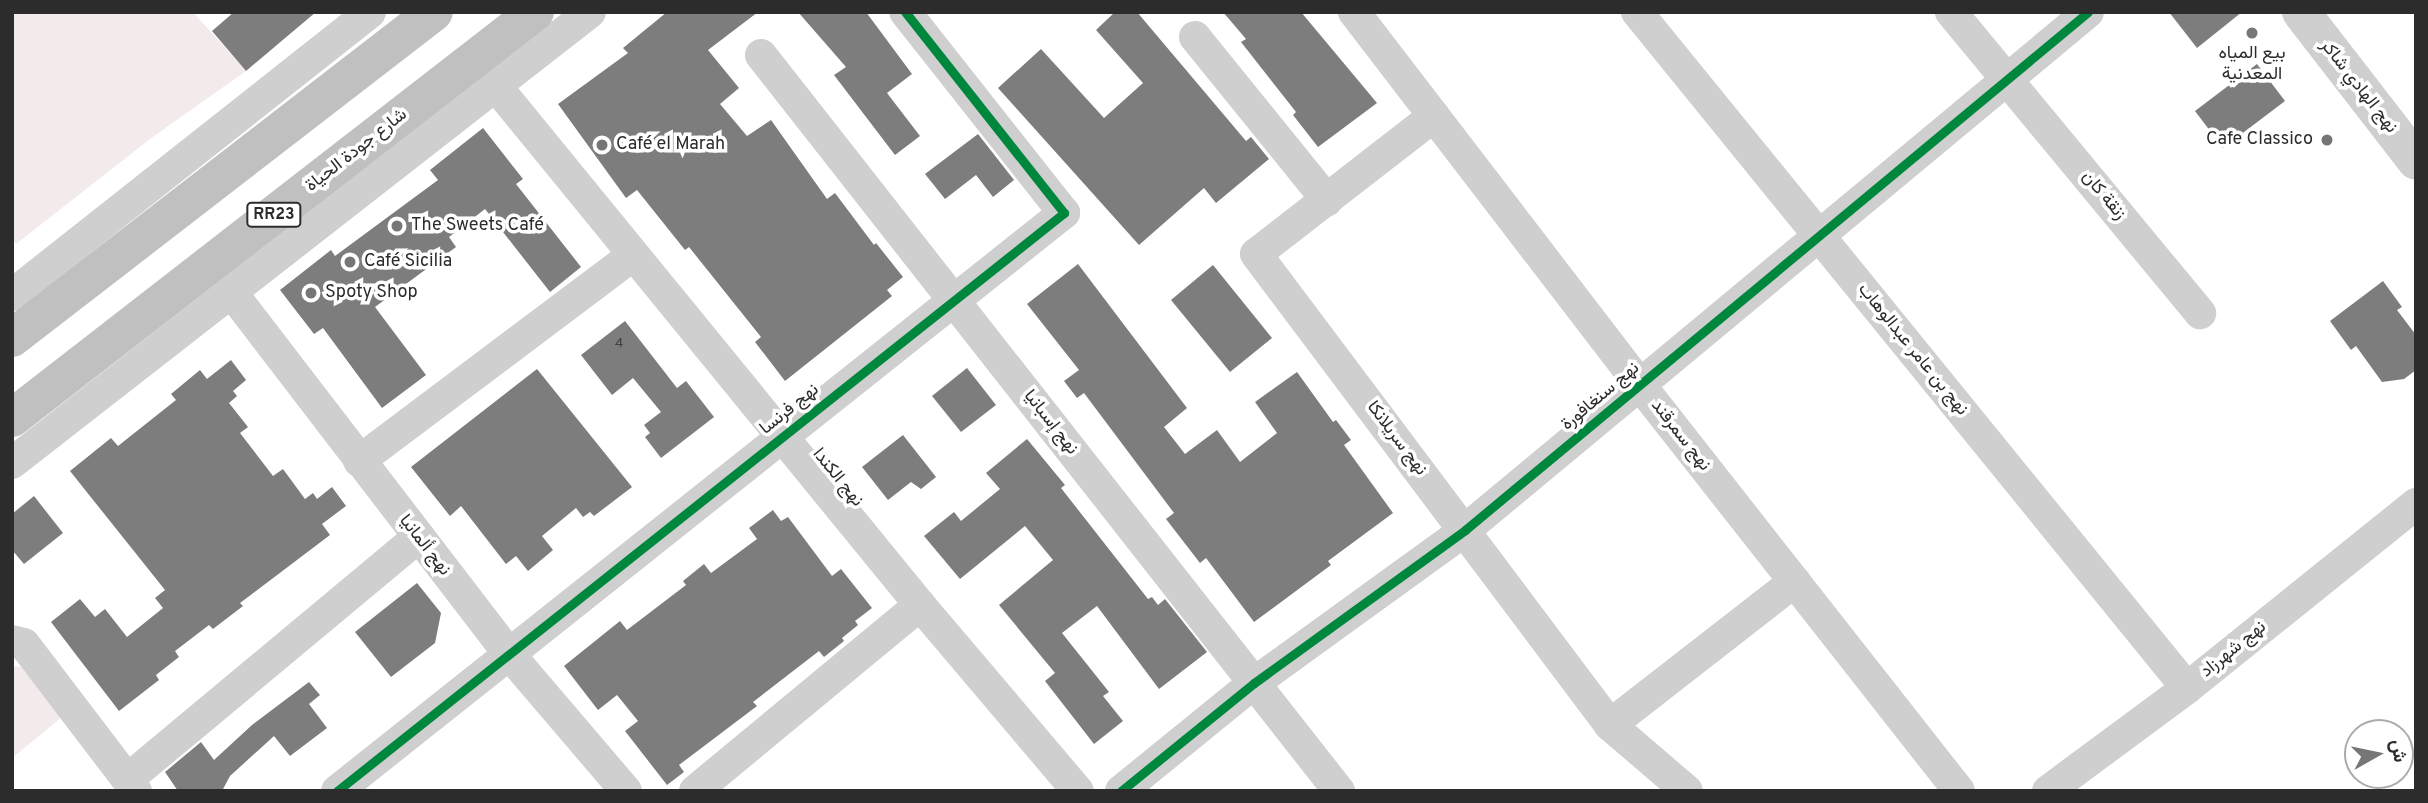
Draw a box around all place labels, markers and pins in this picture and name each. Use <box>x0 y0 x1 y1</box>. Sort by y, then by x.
marker: بيع المياه المعدنية <box>2244 25 2260 41</box>
place label: بيع المياه المعدنية <box>2218 44 2286 86</box>
place label: Cafe Classico <box>2206 129 2313 151</box>
marker: Cafe Classico <box>2319 132 2335 148</box>
place label: Café el Marah <box>616 134 725 156</box>
marker: Café el Marah <box>594 137 610 153</box>
place label: The Sweets Café <box>411 215 544 237</box>
marker: The Sweets Café <box>389 218 405 234</box>
place label: Café Sicilia <box>364 251 452 273</box>
marker: Café Sicilia <box>342 254 358 270</box>
place label: Spoty Shop <box>325 282 418 304</box>
marker: Spoty Shop <box>303 285 319 301</box>

